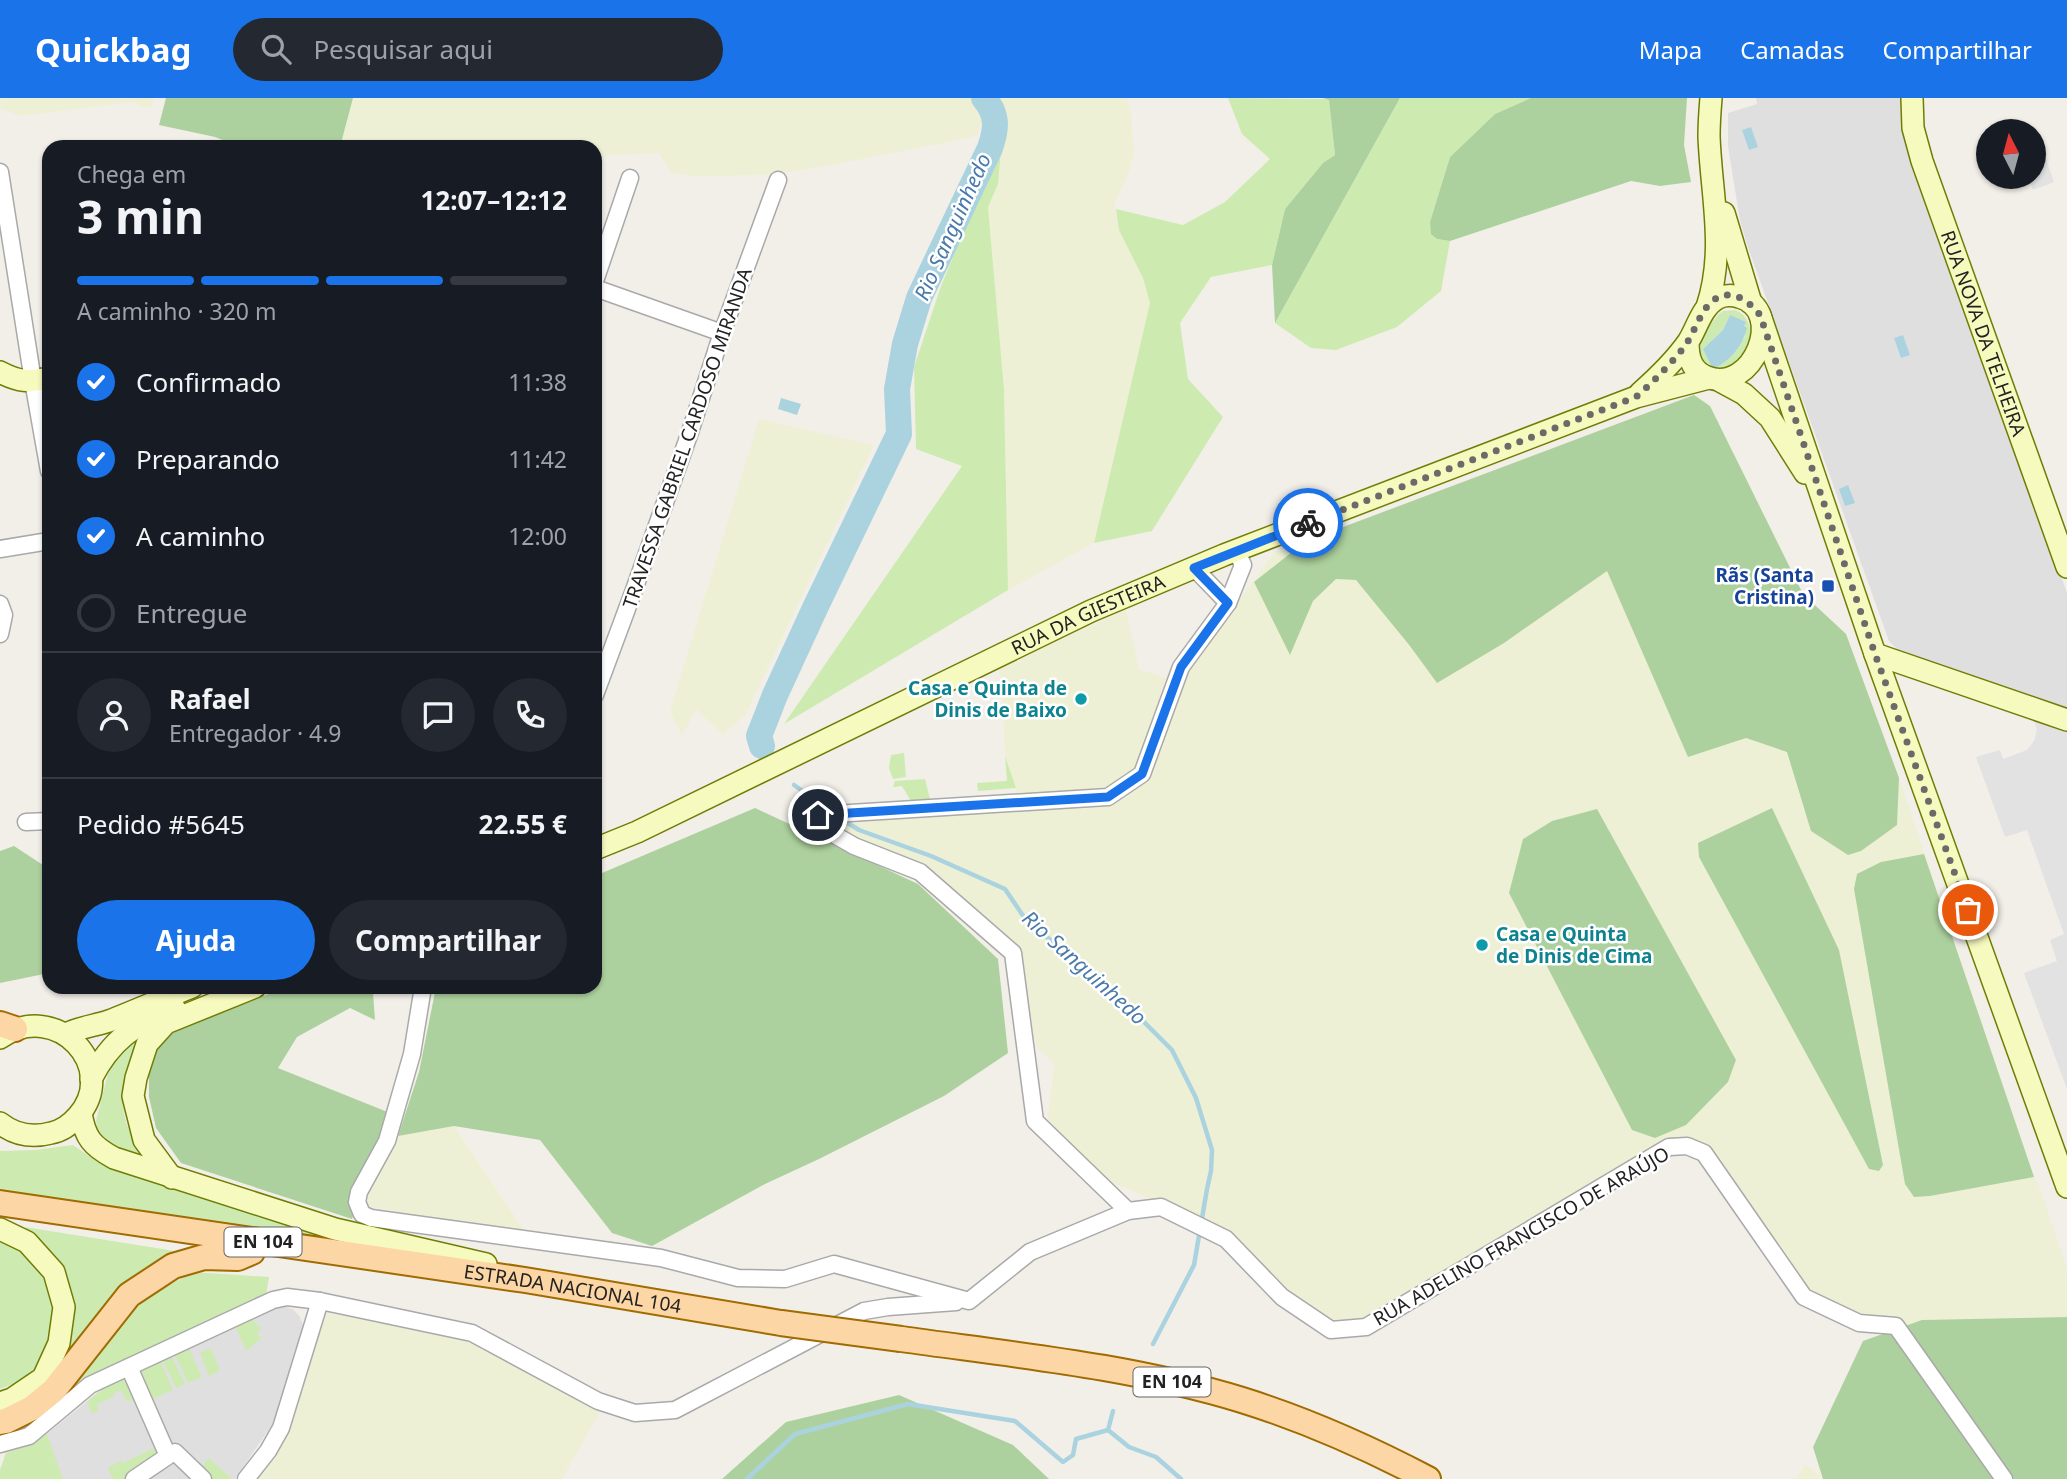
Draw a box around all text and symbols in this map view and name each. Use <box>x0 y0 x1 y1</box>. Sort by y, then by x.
search box <box>233 18 723 81</box>
text: Quickbag <box>35 27 191 72</box>
icon: search <box>257 30 295 68</box>
text: Pesquisar aqui <box>313 31 493 67</box>
text: Mapa <box>1639 33 1702 66</box>
text: Camadas <box>1740 33 1844 66</box>
text: Compartilhar <box>1882 33 2032 66</box>
north arrow <box>1976 119 2046 189</box>
map controls <box>1976 119 2046 189</box>
water label: Rio Sanguinhedo <box>907 149 997 304</box>
text: Chega em <box>77 158 186 190</box>
text: 12:07–12:12 <box>420 182 567 218</box>
text: 3 min <box>77 185 204 247</box>
street label: RUA NOVA DA TELHEIRA <box>1935 227 2032 440</box>
street label: TRAVESSA GABRIEL CARDOSO MIRANDA <box>616 264 758 612</box>
text: A caminho · 320 m <box>77 295 276 327</box>
icon: check <box>77 363 115 401</box>
text: Confirmado <box>136 364 281 400</box>
text: 11:38 <box>508 366 567 398</box>
icon: check <box>77 440 115 478</box>
text: Preparando <box>136 441 280 477</box>
text: 11:42 <box>508 443 567 475</box>
courier <box>1273 488 1343 558</box>
icon: bike <box>1289 504 1327 542</box>
icon: check <box>77 517 115 555</box>
text: A caminho <box>136 518 265 554</box>
text: 12:00 <box>508 520 567 552</box>
place label: Rãs (Santa Cristina) <box>1715 562 1814 610</box>
street label: RUA DA GIESTEIRA <box>1007 568 1169 661</box>
marker: Rãs (Santa Cristina) <box>1820 578 1836 594</box>
text: Entregue <box>136 595 248 631</box>
place label: Casa e Quinta de Dinis de Baixo <box>908 675 1067 723</box>
button: person <box>77 678 151 752</box>
button: chat <box>401 678 475 752</box>
button: phone <box>493 678 567 752</box>
text: Rafael <box>169 681 251 717</box>
marker: Casa e Quinta de Dinis de Baixo <box>1073 691 1089 707</box>
text: Entregador · 4.9 <box>169 717 342 749</box>
pin <box>788 785 848 845</box>
icon: home <box>799 796 837 834</box>
text: Pedido #5645 <box>77 806 245 842</box>
text: 22.55 € <box>479 806 567 842</box>
pin <box>1938 880 1998 940</box>
icon: bag <box>1949 891 1987 929</box>
button: Ajuda <box>77 900 315 980</box>
button: Compartilhar <box>329 900 567 980</box>
water label: Rio Sanguinhedo <box>1017 904 1153 1031</box>
place label: Casa e Quinta de Dinis de Cima <box>1496 921 1652 969</box>
marker: Casa e Quinta de Dinis de Cima <box>1474 937 1490 953</box>
street label: RUA ADELINO FRANCISCO DE ARAÚJO <box>1368 1140 1674 1332</box>
road number: EN 104 <box>224 1227 302 1256</box>
street label: ESTRADA NACIONAL 104 <box>462 1258 683 1319</box>
road number: EN 104 <box>1134 1367 1210 1396</box>

